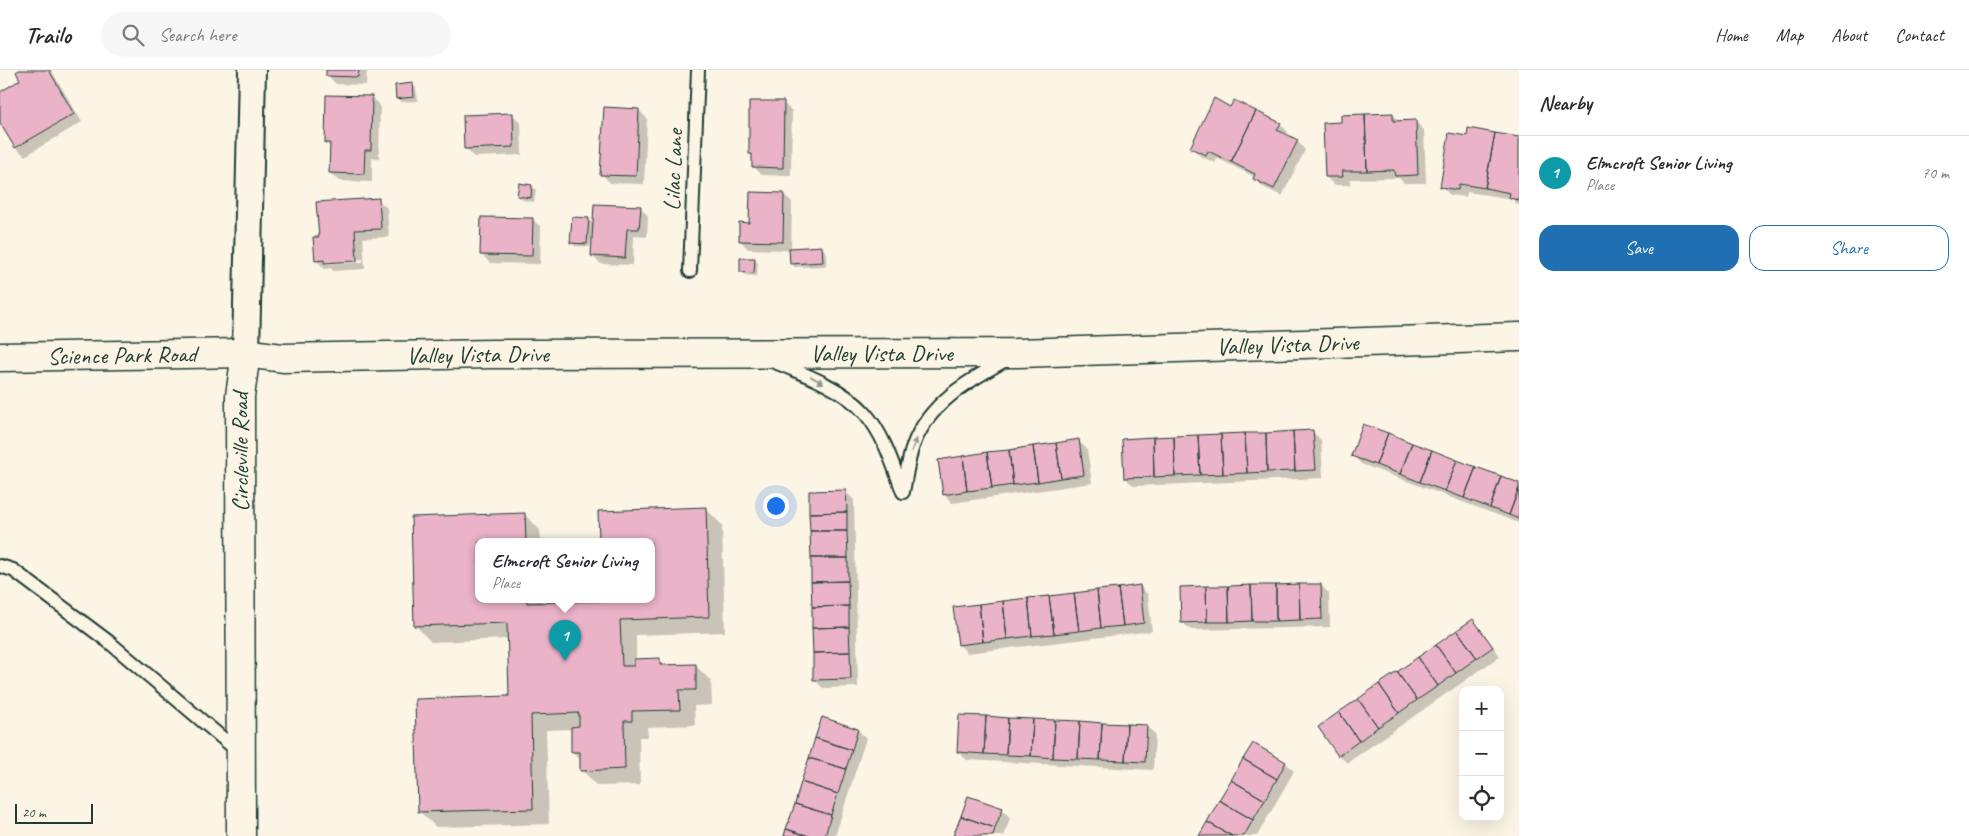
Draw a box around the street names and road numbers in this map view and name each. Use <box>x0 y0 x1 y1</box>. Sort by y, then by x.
street label: Lilac Lane <box>657 127 689 211</box>
street label: Valley Vista Drive <box>1216 327 1361 362</box>
street label: Valley Vista Drive <box>810 338 955 368</box>
street label: Science Park Road <box>47 339 200 371</box>
street label: Valley Vista Drive <box>406 339 551 371</box>
street label: Circleville Road <box>225 389 255 512</box>

